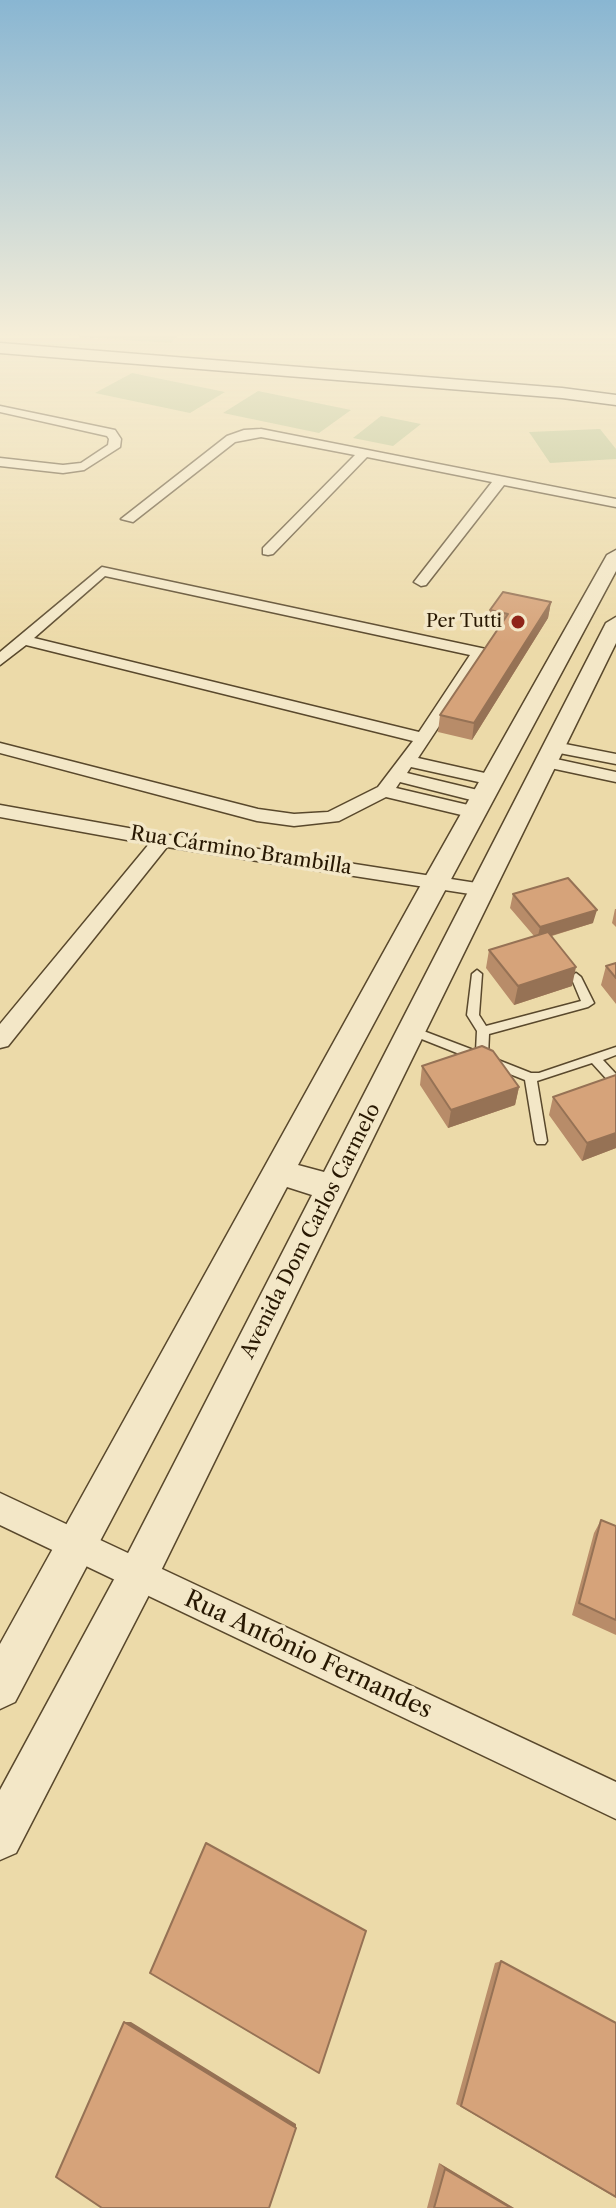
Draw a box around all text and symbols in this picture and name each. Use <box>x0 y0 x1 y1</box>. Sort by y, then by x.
place label: Per Tutti <box>426 611 502 633</box>
marker: Per Tutti <box>509 613 527 631</box>
street label: Rua Cármino Brambilla <box>128 822 354 880</box>
street label: Avenida Dom Carlos Carmelo <box>236 1099 386 1363</box>
street label: Rua Antônio Fernandes <box>179 1585 437 1725</box>

